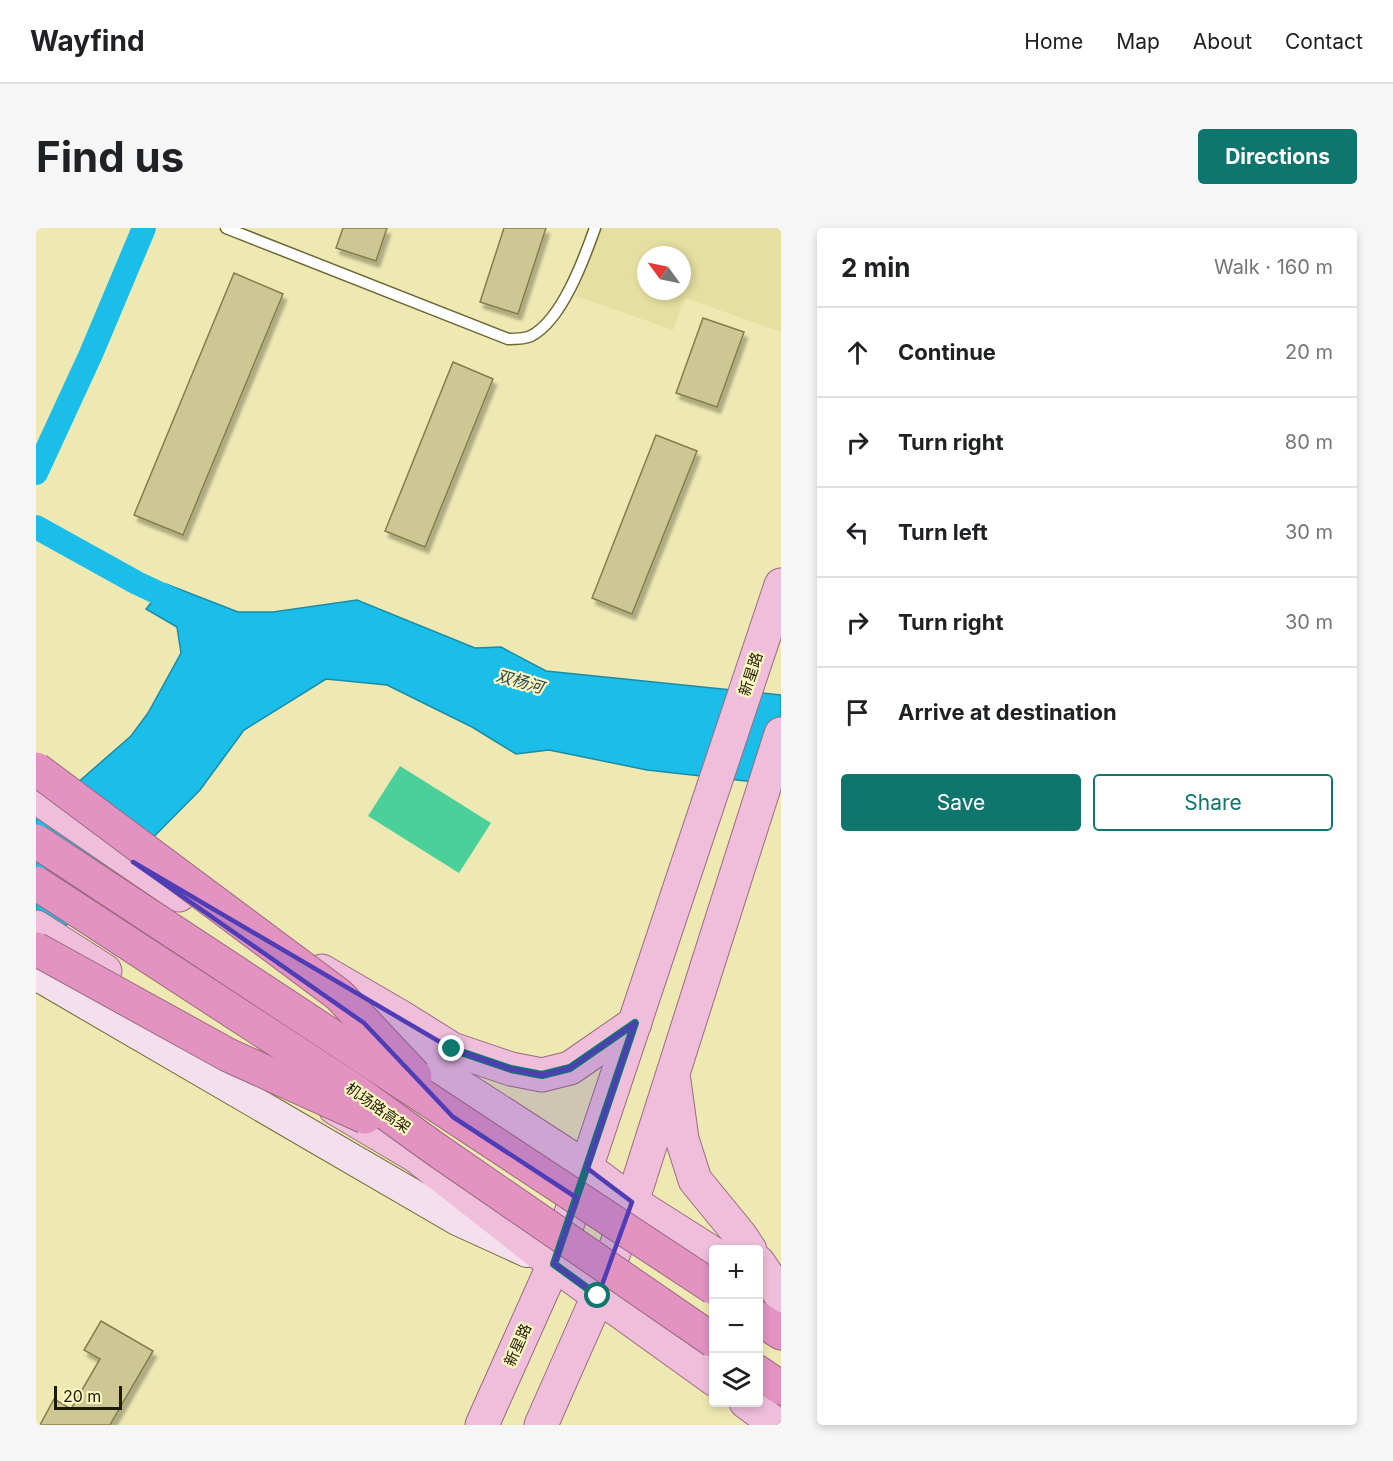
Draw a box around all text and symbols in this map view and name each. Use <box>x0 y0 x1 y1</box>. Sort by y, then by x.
text: Wayfind <box>30 24 145 58</box>
text: Home <box>1024 29 1083 54</box>
text: Map <box>1116 29 1160 54</box>
text: About <box>1193 29 1252 54</box>
text: Contact <box>1285 29 1363 54</box>
button: Directions <box>1198 129 1357 184</box>
text: Find us <box>36 131 184 182</box>
north arrow <box>637 246 691 300</box>
text: 2 min <box>841 252 911 283</box>
text: Walk · 160 m <box>1214 255 1333 279</box>
icon: ahead <box>841 336 874 369</box>
text: Continue <box>898 339 996 365</box>
text: 20 m <box>1285 340 1333 364</box>
icon: right <box>841 426 874 459</box>
text: Turn right <box>898 429 1004 455</box>
text: 80 m <box>1285 430 1333 454</box>
icon: left <box>841 516 874 549</box>
text: Turn left <box>898 519 988 545</box>
text: 30 m <box>1285 520 1333 544</box>
icon: right <box>841 606 874 639</box>
text: Turn right <box>898 609 1004 635</box>
text: 30 m <box>1285 610 1333 634</box>
street label: 新星路 <box>735 650 767 698</box>
water label: 双杨河 <box>494 665 549 698</box>
icon: arrive <box>841 696 874 729</box>
text: Arrive at destination <box>898 699 1117 725</box>
button: Save <box>841 774 1081 831</box>
button: Share <box>1093 774 1333 831</box>
route end <box>438 1035 464 1061</box>
street label: 机场路高架 <box>342 1078 414 1137</box>
map controls <box>709 1245 763 1407</box>
button: + <box>709 1245 763 1299</box>
route start <box>584 1282 610 1308</box>
button: − <box>709 1299 763 1353</box>
street label: 新星路 <box>500 1320 535 1369</box>
button: layers <box>709 1353 763 1407</box>
scale bar <box>54 1383 122 1410</box>
text: 20 m <box>63 1386 101 1406</box>

